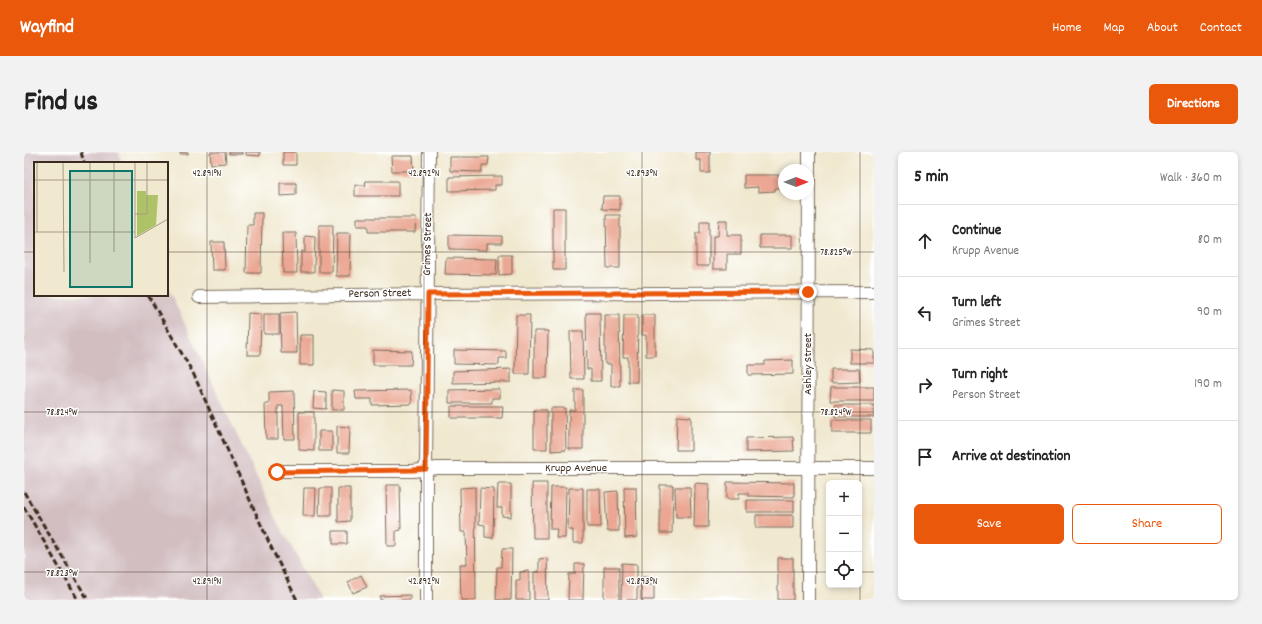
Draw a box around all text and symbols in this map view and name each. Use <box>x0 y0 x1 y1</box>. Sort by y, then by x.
text: Wayfind <box>20 15 74 42</box>
text: Home <box>1052 18 1081 38</box>
text: Map <box>1103 18 1125 38</box>
text: About <box>1147 18 1178 38</box>
text: Contact <box>1200 18 1242 38</box>
text: Find us <box>24 84 98 124</box>
button: Directions <box>1149 84 1238 124</box>
inset map <box>34 162 168 296</box>
north arrow <box>778 164 814 200</box>
text: 5 min <box>914 166 948 190</box>
text: 42.891°N <box>192 167 222 181</box>
text: 42.892°N <box>408 167 440 181</box>
text: 42.893°N <box>626 167 658 181</box>
text: Walk · 360 m <box>1160 169 1222 188</box>
street label: Grimes Street <box>419 212 437 276</box>
text: Continue <box>952 220 1001 242</box>
icon: ahead <box>914 230 936 252</box>
text: 80 m <box>1198 231 1222 250</box>
text: Krupp Avenue <box>952 242 1019 261</box>
text: 78.825°W <box>820 246 852 260</box>
route end <box>799 283 817 301</box>
street label: Person Street <box>348 285 412 303</box>
text: Turn left <box>952 292 1001 314</box>
icon: left <box>914 302 936 324</box>
text: 90 m <box>1197 303 1222 322</box>
text: Grimes Street <box>952 314 1020 333</box>
street label: Ashley Street <box>800 332 817 395</box>
text: Turn right <box>952 364 1008 386</box>
icon: right <box>914 374 936 396</box>
text: 190 m <box>1194 375 1222 394</box>
text: Person Street <box>952 386 1020 405</box>
text: 78.824°W <box>47 406 78 420</box>
text: 78.824°W <box>821 406 852 420</box>
icon: arrive <box>914 446 936 468</box>
text: Arrive at destination <box>952 446 1070 468</box>
street label: Krupp Avenue <box>545 460 607 477</box>
route start <box>268 463 286 481</box>
map controls <box>826 480 862 588</box>
button: + <box>826 480 862 516</box>
button: Save <box>914 504 1064 544</box>
button: Share <box>1072 504 1222 544</box>
button: − <box>826 516 862 552</box>
button: locate <box>826 552 862 588</box>
text: 78.823°W <box>46 567 78 581</box>
text: 42.891°N <box>192 575 222 589</box>
text: 42.892°N <box>408 575 440 589</box>
text: 42.893°N <box>626 575 658 589</box>

